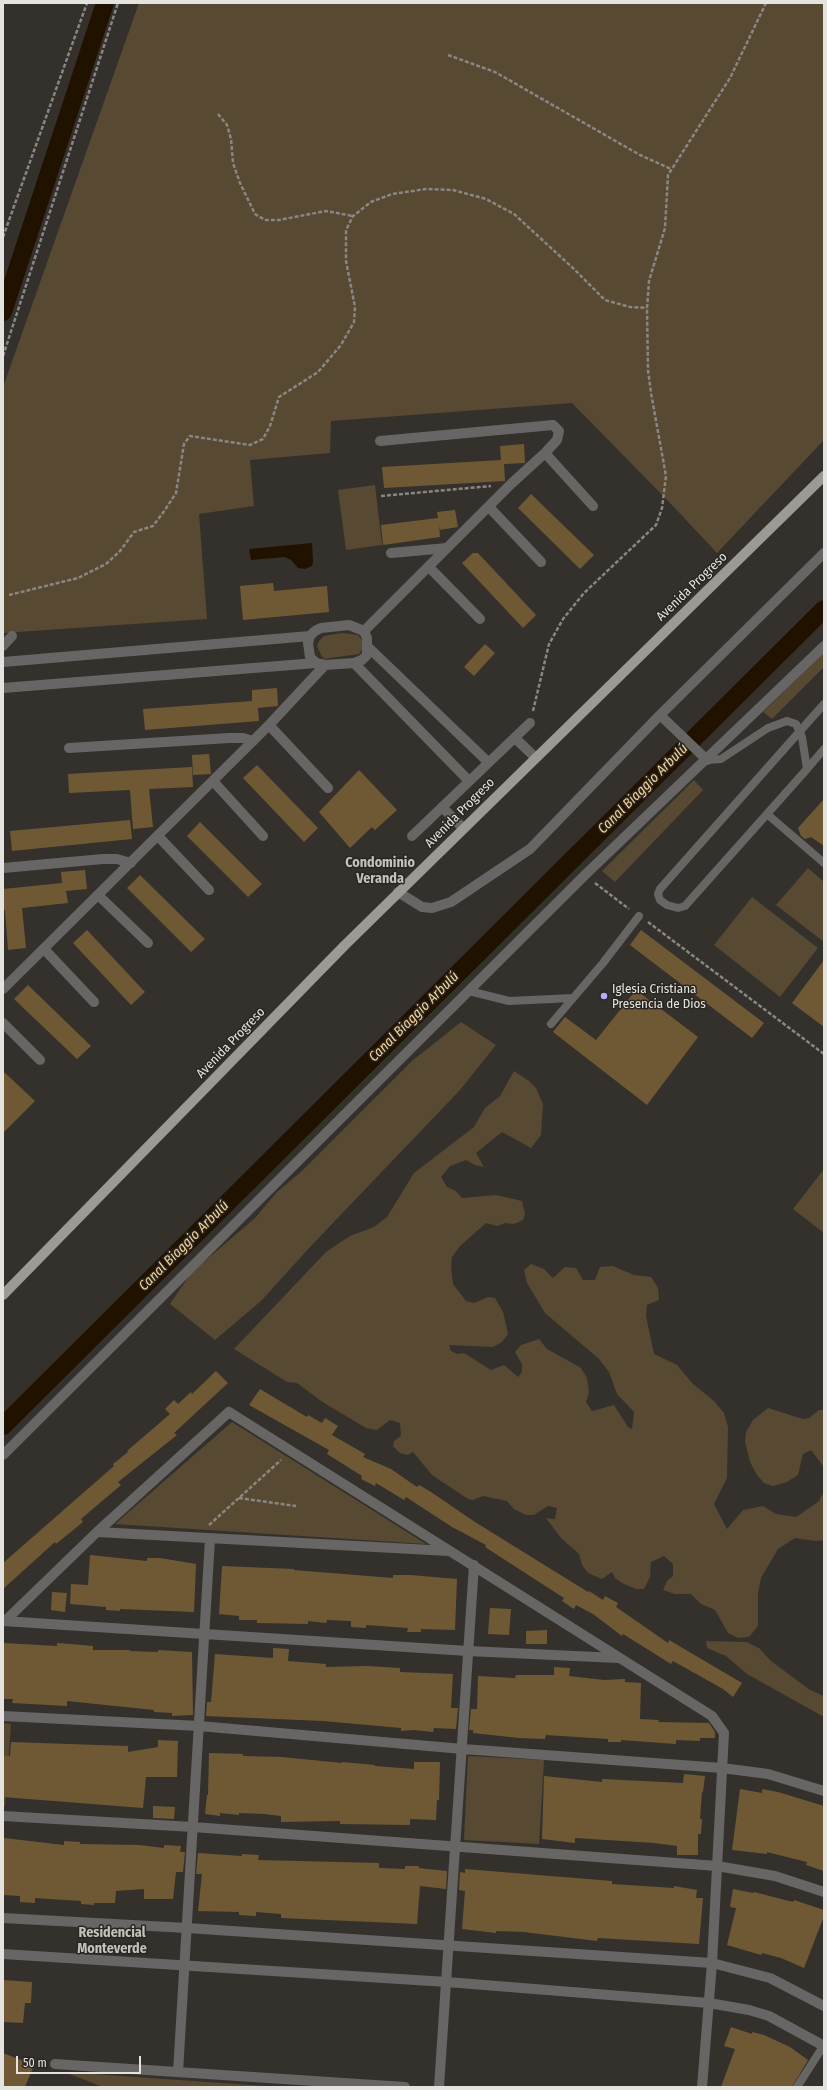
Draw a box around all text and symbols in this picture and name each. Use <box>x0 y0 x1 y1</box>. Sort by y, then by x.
street label: Avenida Progreso <box>653 549 731 625</box>
water label: Canal Biaggio Arbulú <box>594 740 692 838</box>
street label: Avenida Progreso <box>422 775 498 851</box>
district label: Condominio Veranda <box>345 855 415 888</box>
water label: Canal Biaggio Arbulú <box>365 968 463 1066</box>
place label: Iglesia Cristiana Presencia de Dios <box>612 981 706 1012</box>
marker: Iglesia Cristiana Presencia de Dios <box>599 991 609 1001</box>
street label: Avenida Progreso <box>193 1004 269 1082</box>
water label: Canal Biaggio Arbulú <box>135 1197 233 1295</box>
district label: Residencial Monteverde <box>77 1925 147 1958</box>
scale bar <box>18 2048 143 2074</box>
text: 50 m <box>23 2056 47 2070</box>

